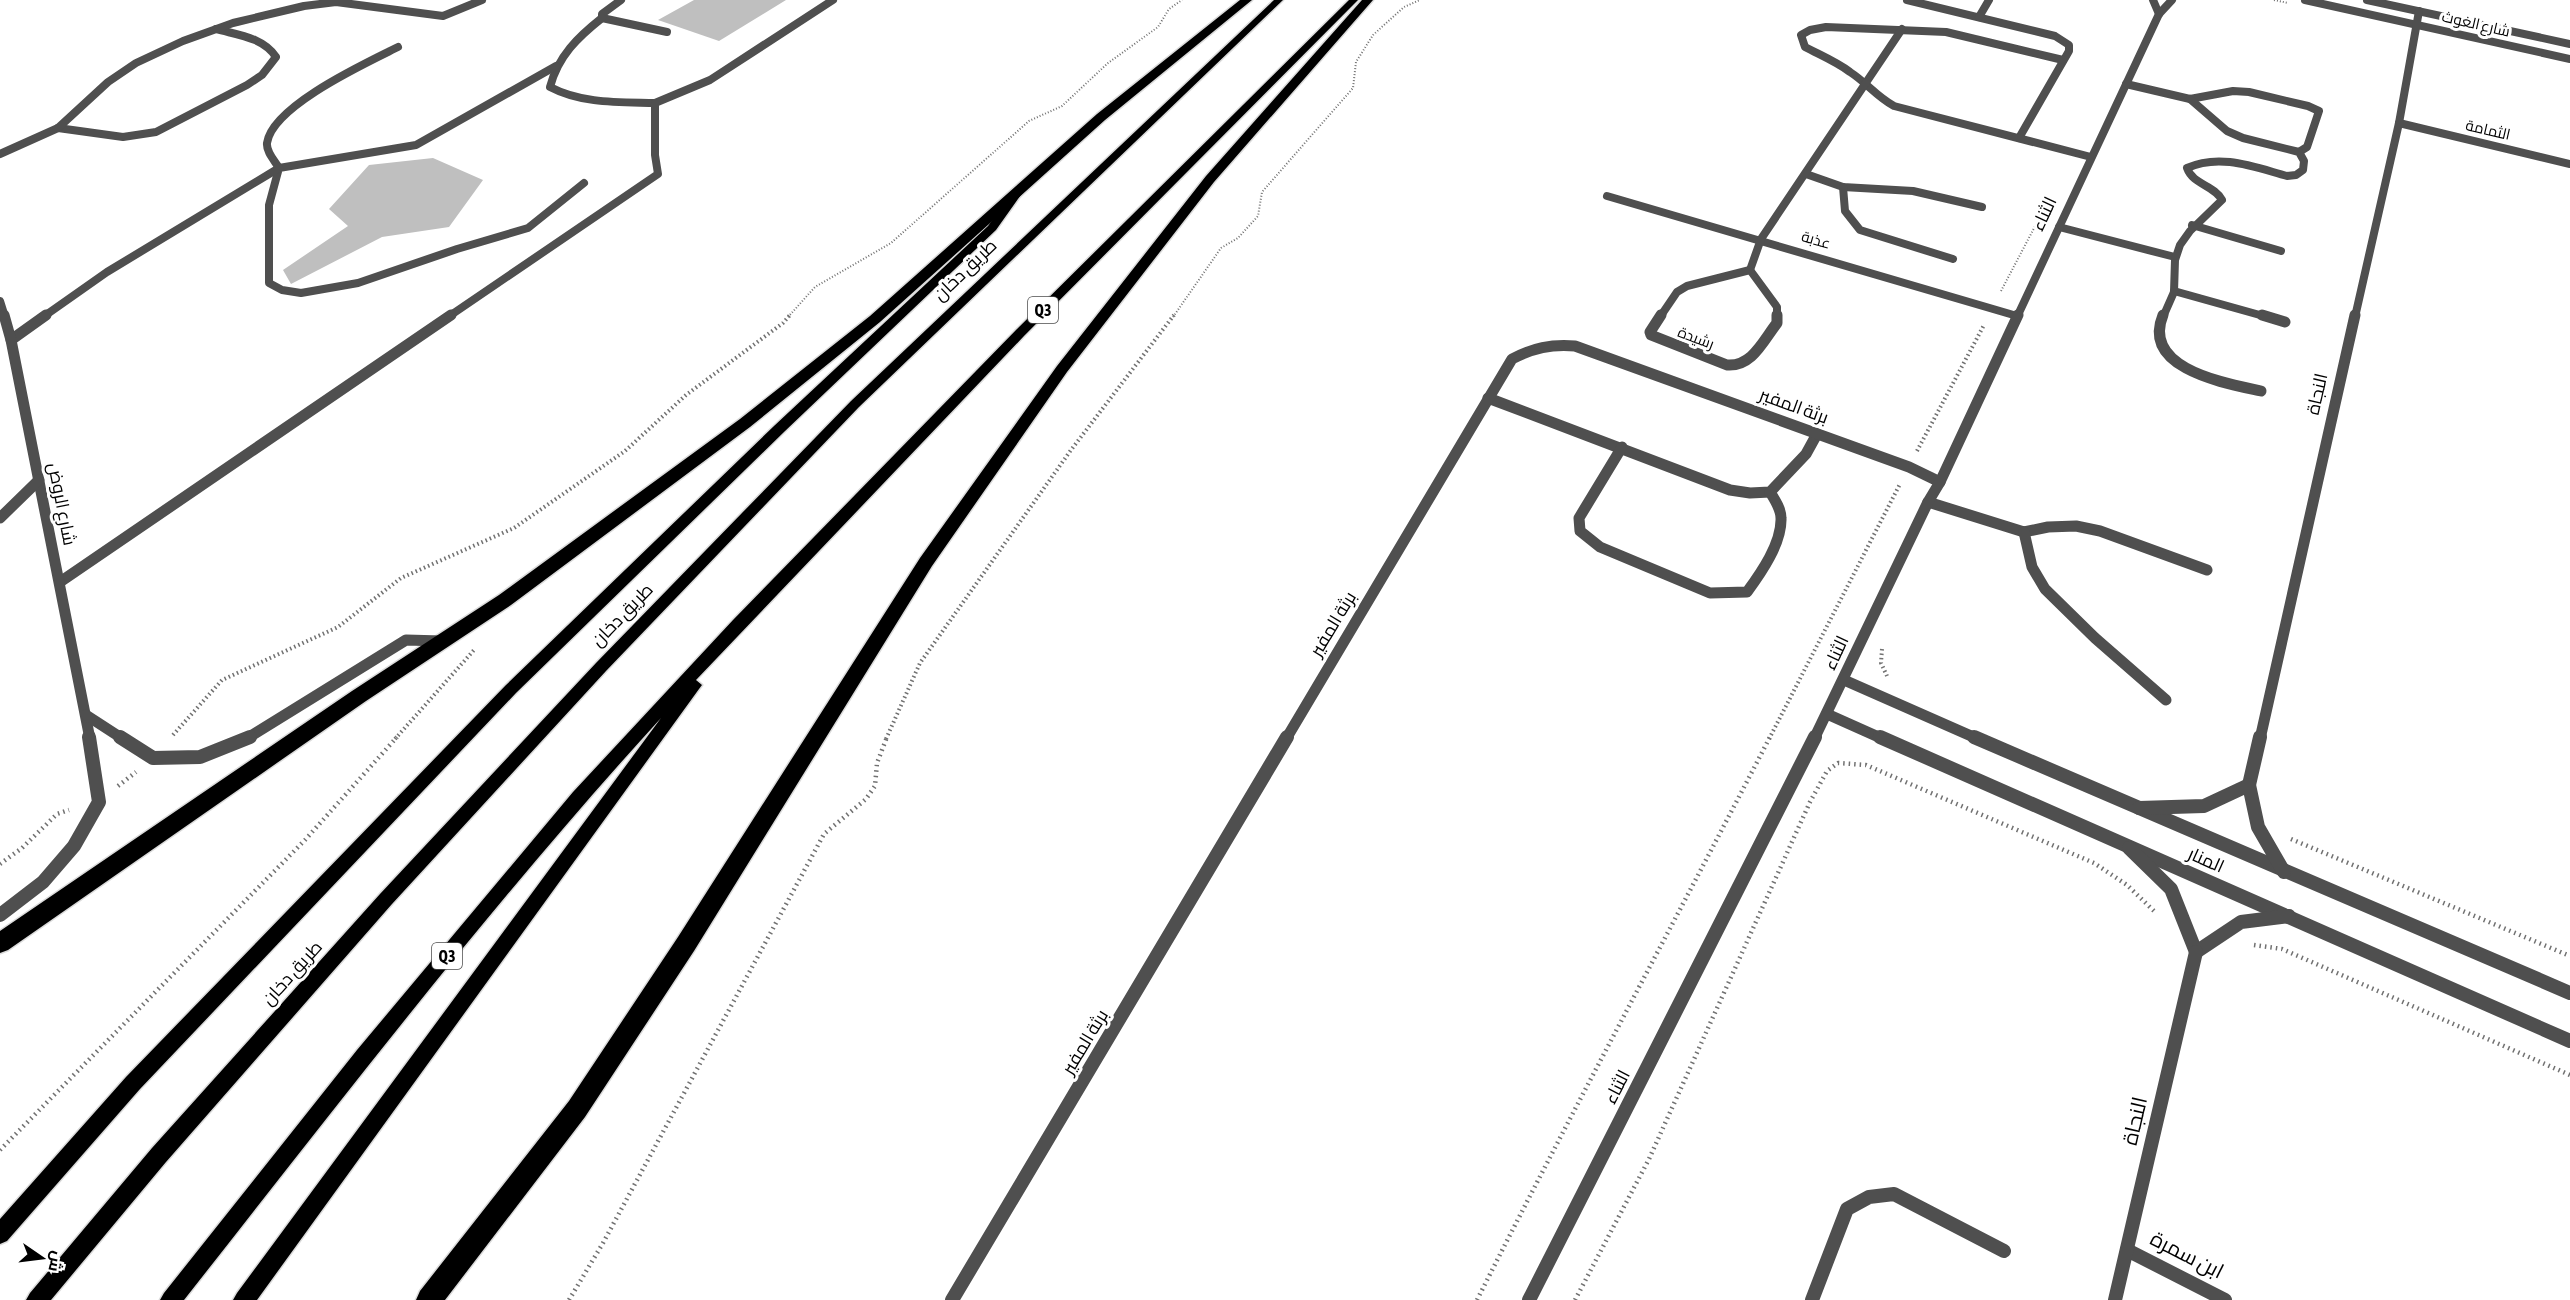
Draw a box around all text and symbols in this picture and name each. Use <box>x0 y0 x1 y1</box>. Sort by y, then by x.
street label: شارع الغوث <box>2440 7 2512 43</box>
street label: الثمامة <box>2464 116 2512 143</box>
street label: الثناء <box>2027 193 2061 234</box>
street label: عذبة <box>1800 227 1833 252</box>
street label: طريق دخان <box>929 234 1002 306</box>
road number: Q3 <box>1028 297 1058 323</box>
street label: رشيدة <box>1675 323 1717 353</box>
street label: النجاة <box>2302 371 2331 417</box>
street label: برثة المفير <box>1755 383 1832 429</box>
street label: شارع الروض <box>42 461 81 547</box>
street label: طريق دخان <box>586 579 658 652</box>
street label: برثة المفير <box>1305 587 1361 661</box>
street label: الثناء <box>1819 632 1853 673</box>
street label: المنار <box>2184 842 2228 878</box>
street label: طريق دخان <box>257 936 328 1011</box>
road number: Q3 <box>432 943 462 969</box>
street label: برثة المفير <box>1057 1005 1113 1079</box>
street label: الثناء <box>1599 1066 1634 1107</box>
street label: النجاة <box>2117 1094 2151 1147</box>
street label: ابن سمرة <box>2146 1226 2228 1284</box>
north arrow <box>12 1228 72 1288</box>
text: ش <box>44 1249 68 1274</box>

